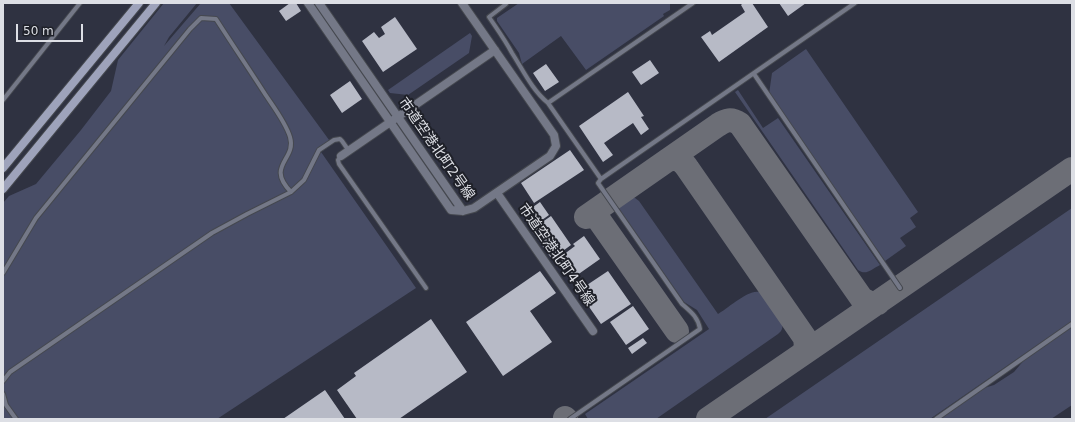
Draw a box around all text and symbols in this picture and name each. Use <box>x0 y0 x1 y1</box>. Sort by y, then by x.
scale bar <box>18 16 85 42</box>
text: 50 m <box>23 24 54 38</box>
street label: 市道空港北町2号線 <box>394 95 478 203</box>
street label: 市道空港北町4号線 <box>514 201 598 309</box>

